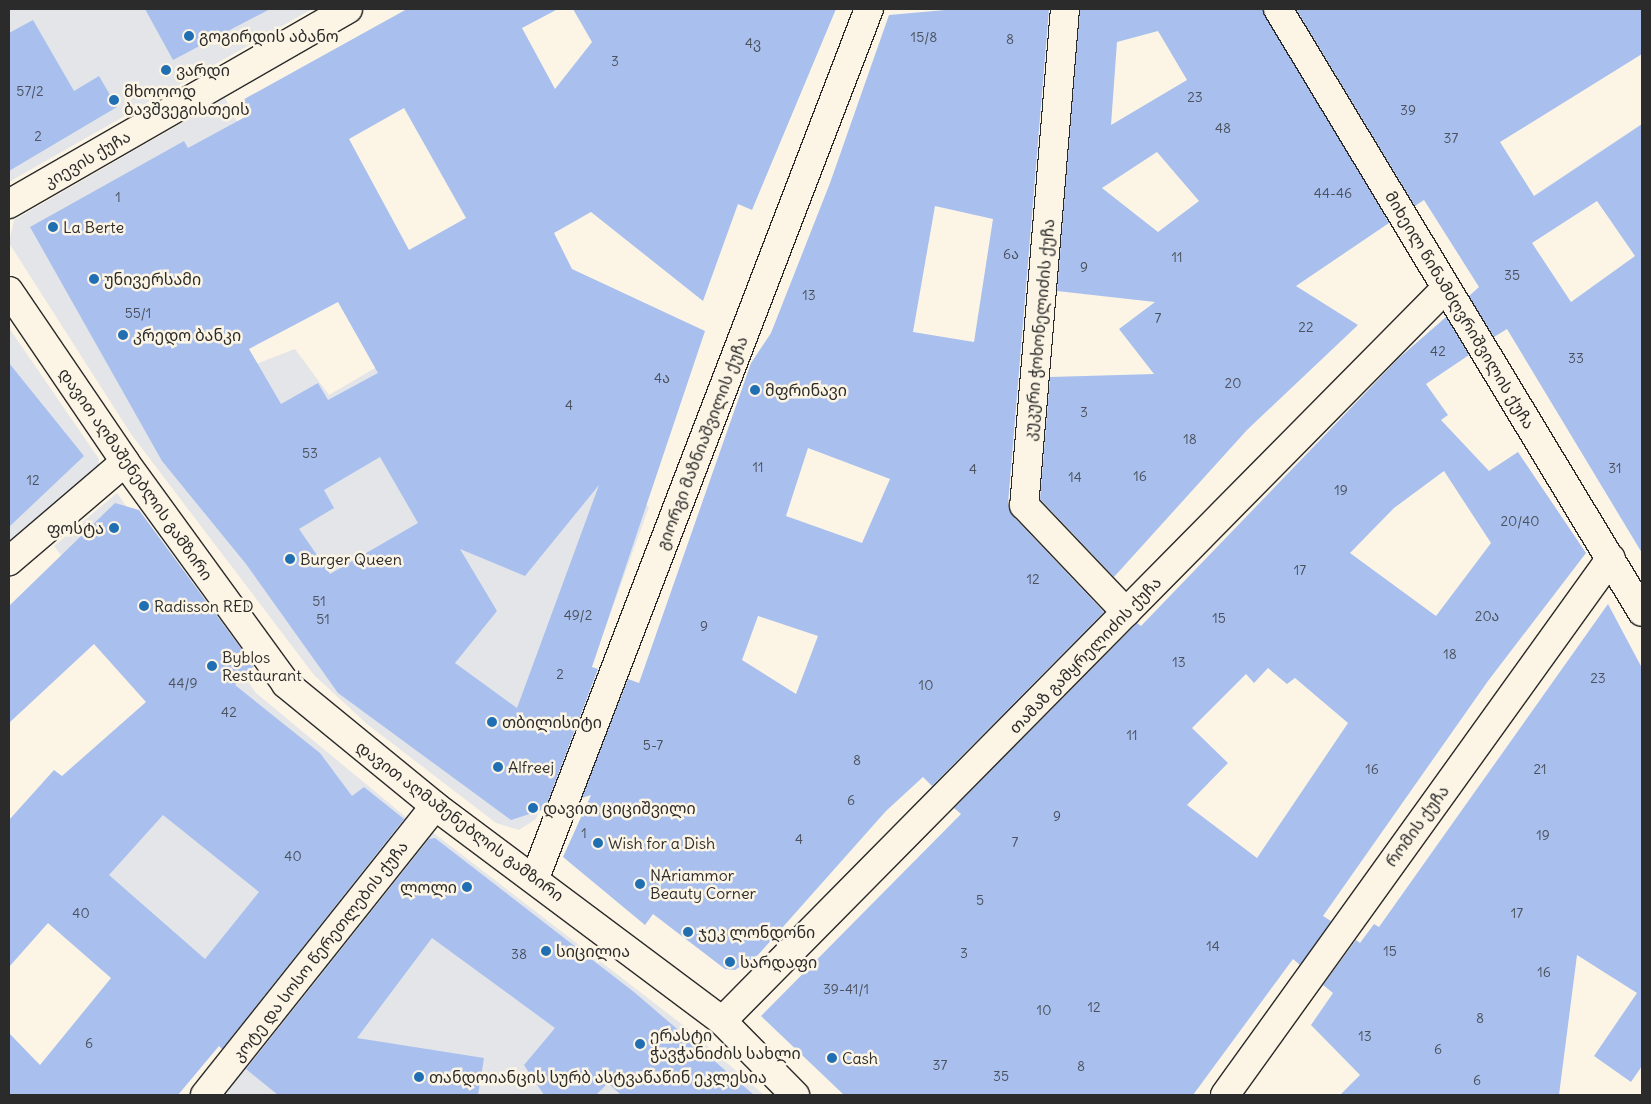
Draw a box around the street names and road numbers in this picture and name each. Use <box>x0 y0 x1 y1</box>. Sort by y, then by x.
street label: კიევის ქუჩა <box>40 127 134 191</box>
street label: მიხეილ წინამძღვრიშვილის ქუჩა <box>1381 188 1539 432</box>
street label: კუკური ჭოხონელიძის ქუჩა <box>1020 218 1058 442</box>
street label: გიორგი მაზნიაშვილის ქუჩა <box>652 334 752 552</box>
street label: დავით აღმაშენებლის გამზირი <box>55 364 217 584</box>
street label: თამაზ გამყრელიძის ქუჩა <box>1005 573 1165 737</box>
street label: დავით აღმაშენებლის გამზირი <box>352 737 568 905</box>
street label: რომის ქუჩა <box>1381 782 1453 870</box>
street label: კოტე და სოსო წერეთლების ქუჩა <box>228 837 412 1065</box>

